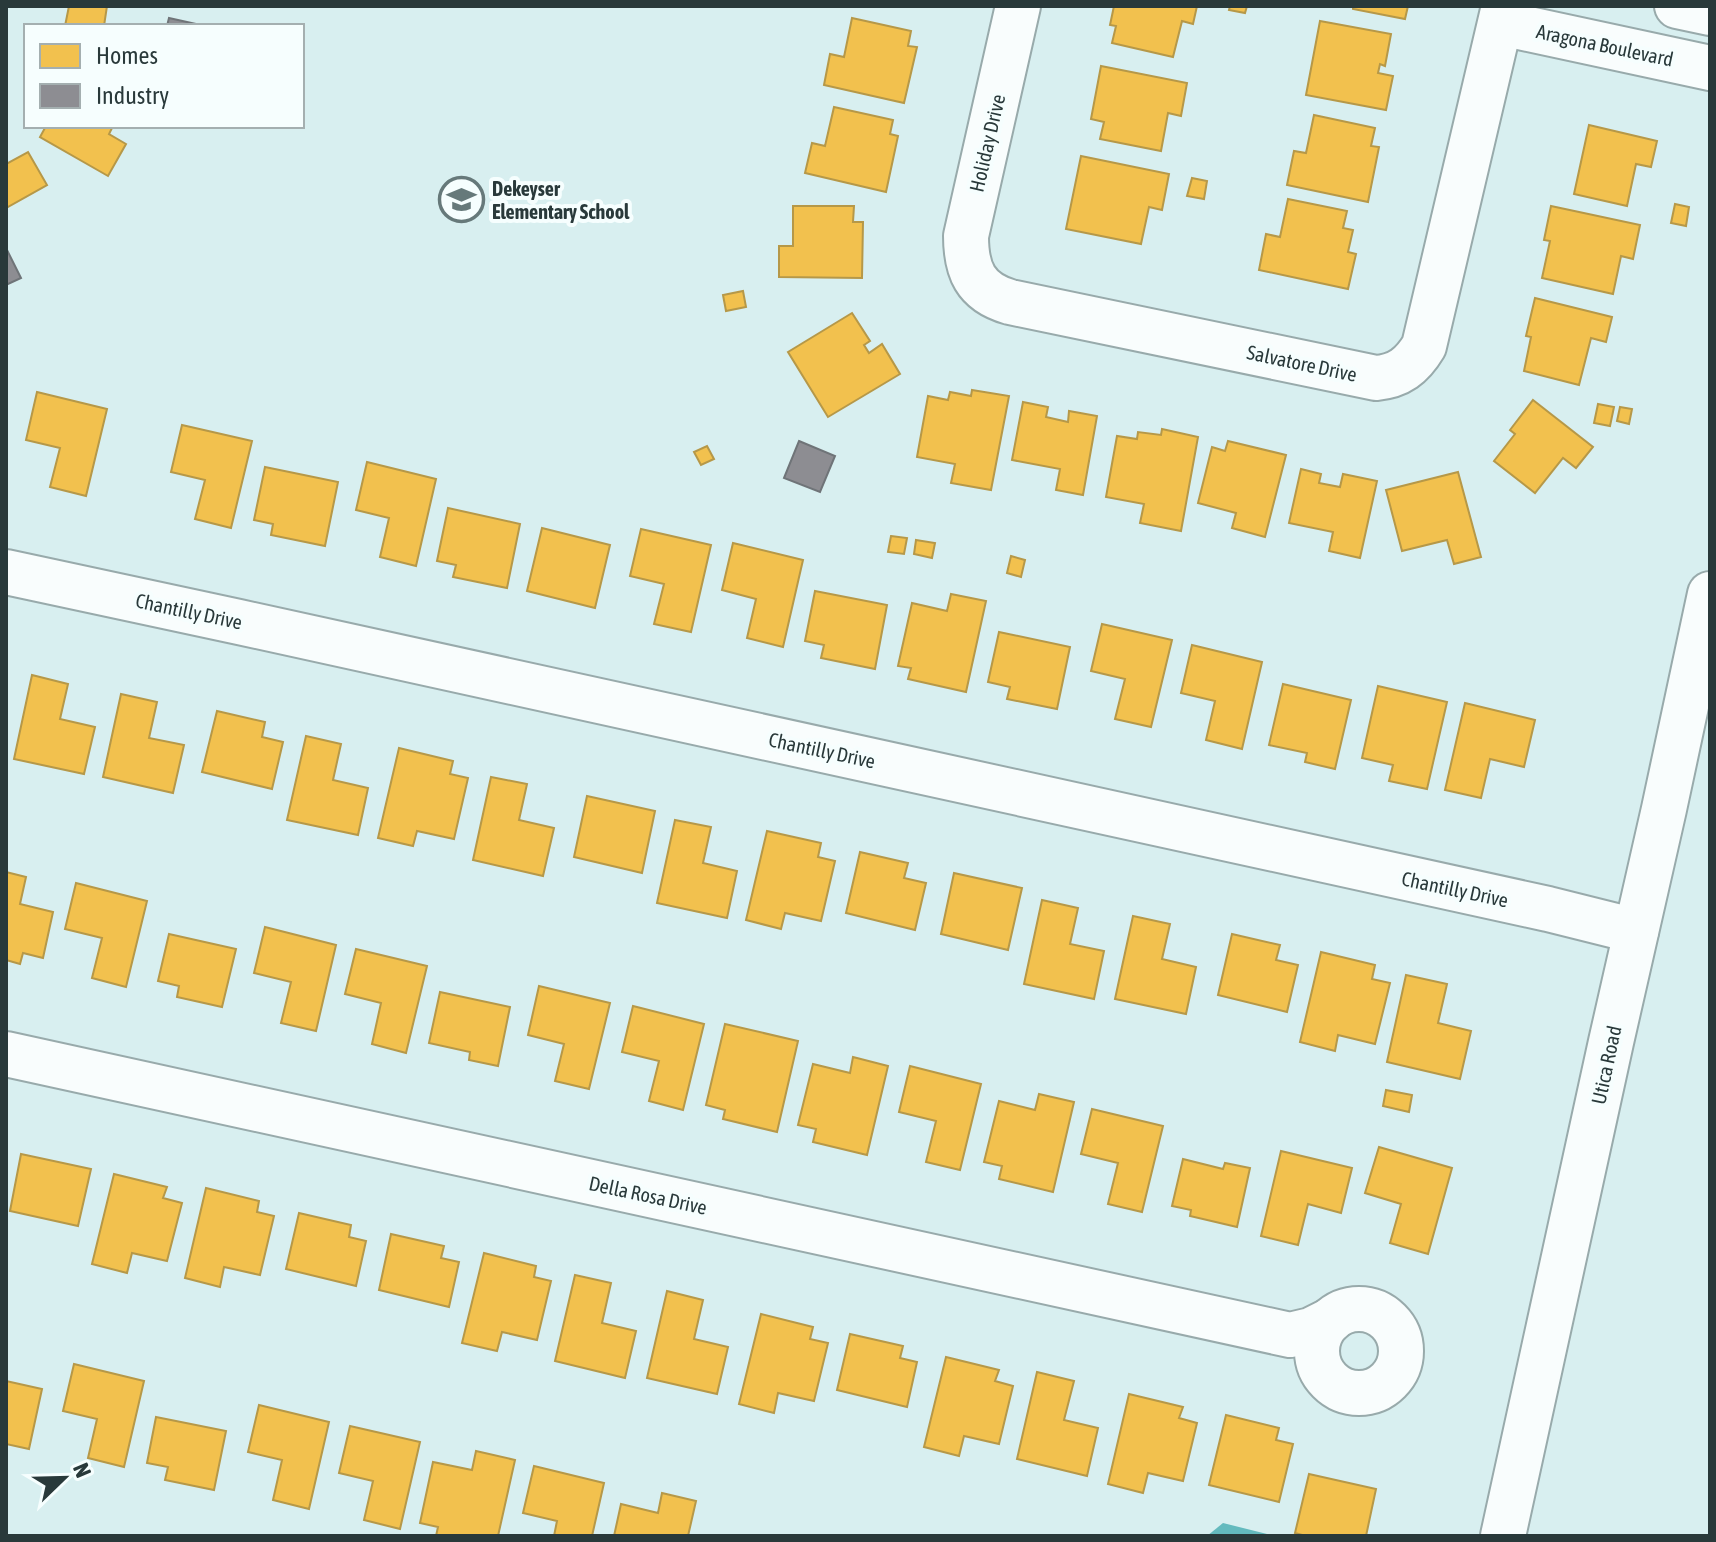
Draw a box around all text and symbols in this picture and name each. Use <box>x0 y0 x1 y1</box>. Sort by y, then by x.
street label: Aragona Boulevard <box>1535 19 1675 71</box>
legend <box>24 24 304 128</box>
text: Homes <box>96 42 158 69</box>
text: Industry <box>96 82 169 109</box>
street label: Holiday Drive <box>965 92 1009 194</box>
school or university icon: Dekeyser Elementary School <box>437 175 485 223</box>
place label: Dekeyser Elementary School <box>492 177 630 223</box>
street label: Salvatore Drive <box>1245 340 1359 386</box>
street label: Chantilly Drive <box>134 588 244 634</box>
street label: Chantilly Drive <box>767 727 877 773</box>
street label: Chantilly Drive <box>1400 866 1510 912</box>
street label: Utica Road <box>1586 1024 1626 1106</box>
street label: Della Rosa Drive <box>587 1171 709 1219</box>
north arrow <box>24 1438 104 1518</box>
text: N <box>68 1459 97 1481</box>

